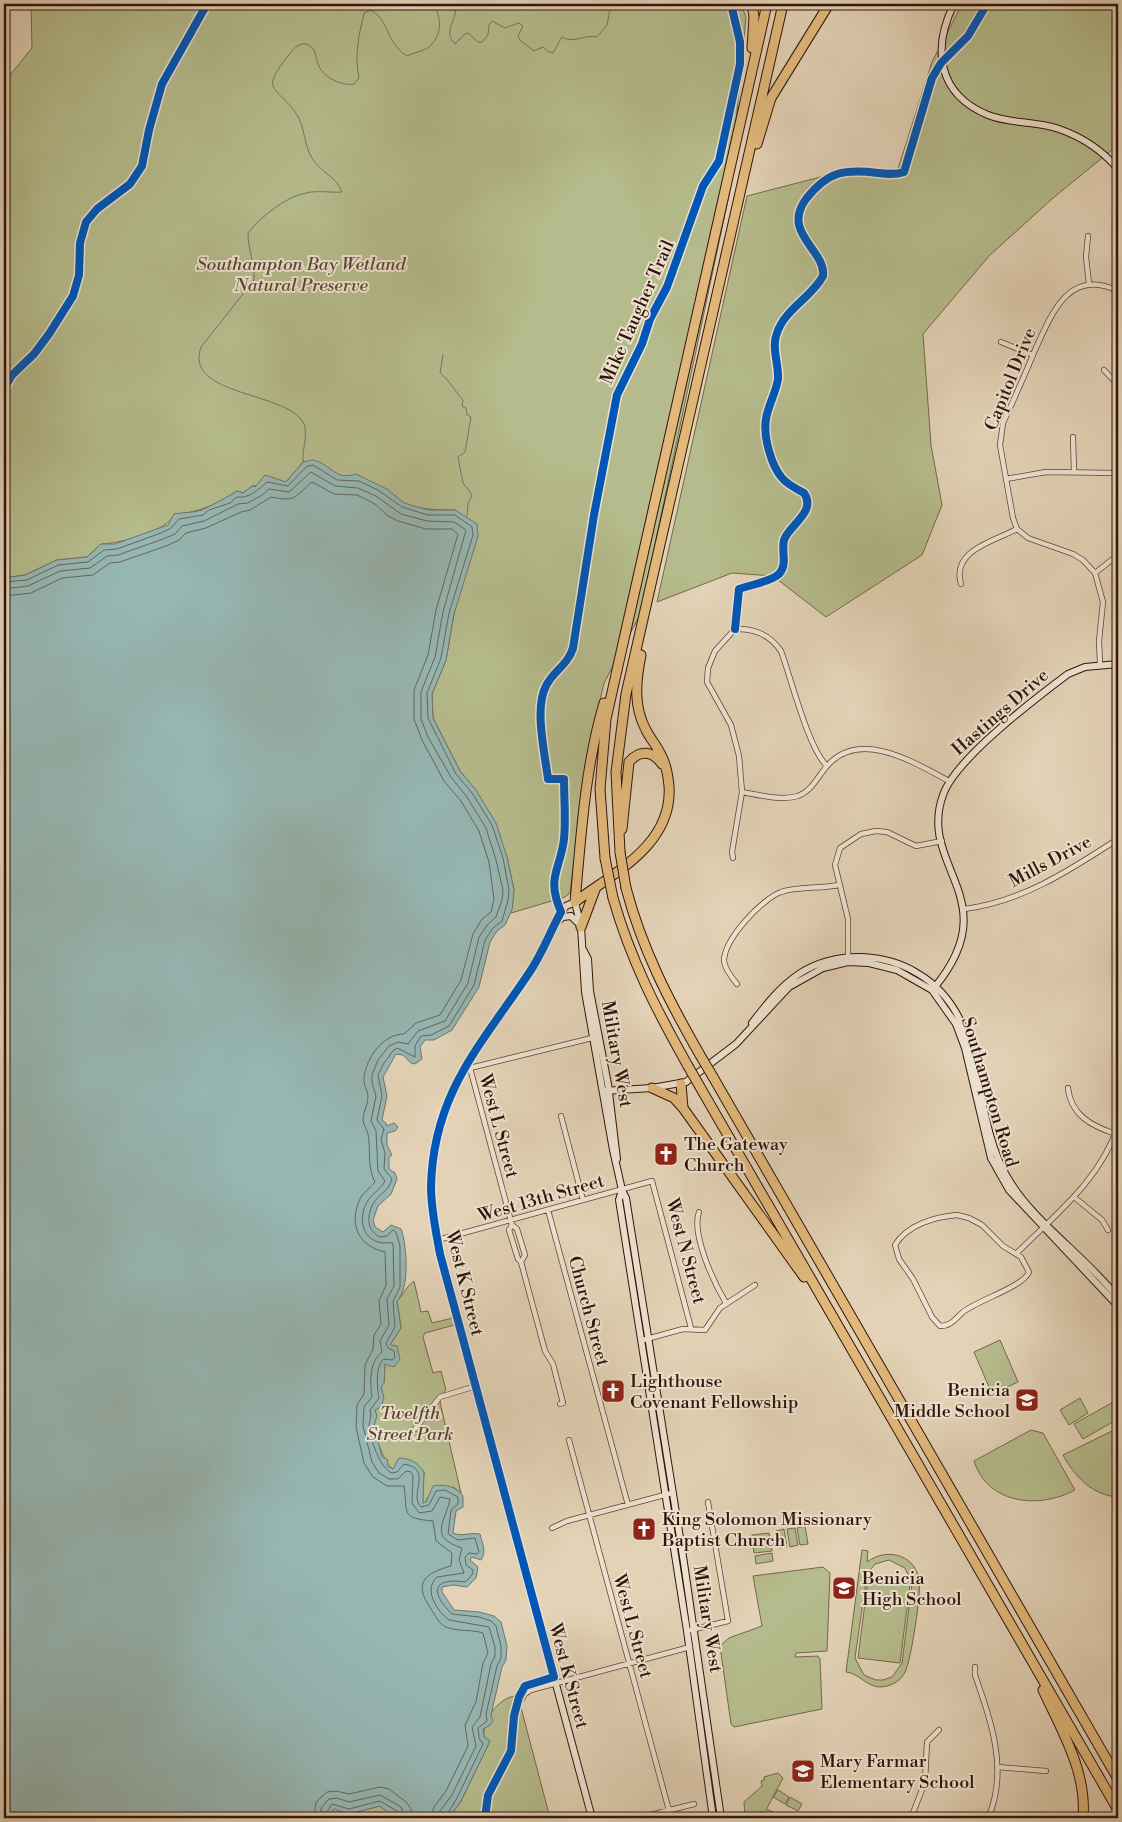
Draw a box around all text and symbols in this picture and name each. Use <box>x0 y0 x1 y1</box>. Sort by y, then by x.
street label: Mike Taugher Trail <box>595 236 680 388</box>
park label: Southampton Bay Wetland Natural Preserve <box>196 253 407 297</box>
street label: Capitol Drive <box>979 324 1041 434</box>
street label: Hastings Drive <box>947 664 1054 761</box>
street label: Mills Drive <box>1005 830 1095 893</box>
street label: Military West <box>596 999 637 1110</box>
street label: Southampton Road <box>956 1014 1024 1171</box>
street label: West L Street <box>473 1071 524 1181</box>
place label: The Gateway Church <box>684 1133 788 1177</box>
church icon: The Gateway Church <box>653 1141 679 1167</box>
street label: West 13th Street <box>475 1169 607 1228</box>
street label: West N Street <box>660 1195 711 1307</box>
street label: West K Street <box>440 1227 489 1339</box>
street label: Church Street <box>563 1253 614 1369</box>
place label: Lighthouse Covenant Fellowship <box>630 1370 798 1414</box>
church icon: Lighthouse Covenant Fellowship <box>600 1378 626 1404</box>
place label: Benicia Middle School <box>894 1379 1011 1423</box>
school or university icon: Benicia Middle School <box>1014 1387 1040 1413</box>
park label: Twelfth Street Park <box>367 1402 453 1446</box>
place label: King Solomon Missionary Baptist Church <box>661 1508 872 1552</box>
church icon: King Solomon Missionary Baptist Church <box>631 1516 657 1542</box>
street label: Military West <box>688 1564 727 1675</box>
place label: Benicia High School <box>861 1567 962 1611</box>
street label: West L Street <box>607 1571 658 1681</box>
school or university icon: Benicia High School <box>831 1575 857 1601</box>
street label: West K Street <box>543 1620 594 1732</box>
place label: Mary Farmar Elementary School <box>820 1750 975 1794</box>
school or university icon: Mary Farmar Elementary School <box>790 1758 816 1784</box>

